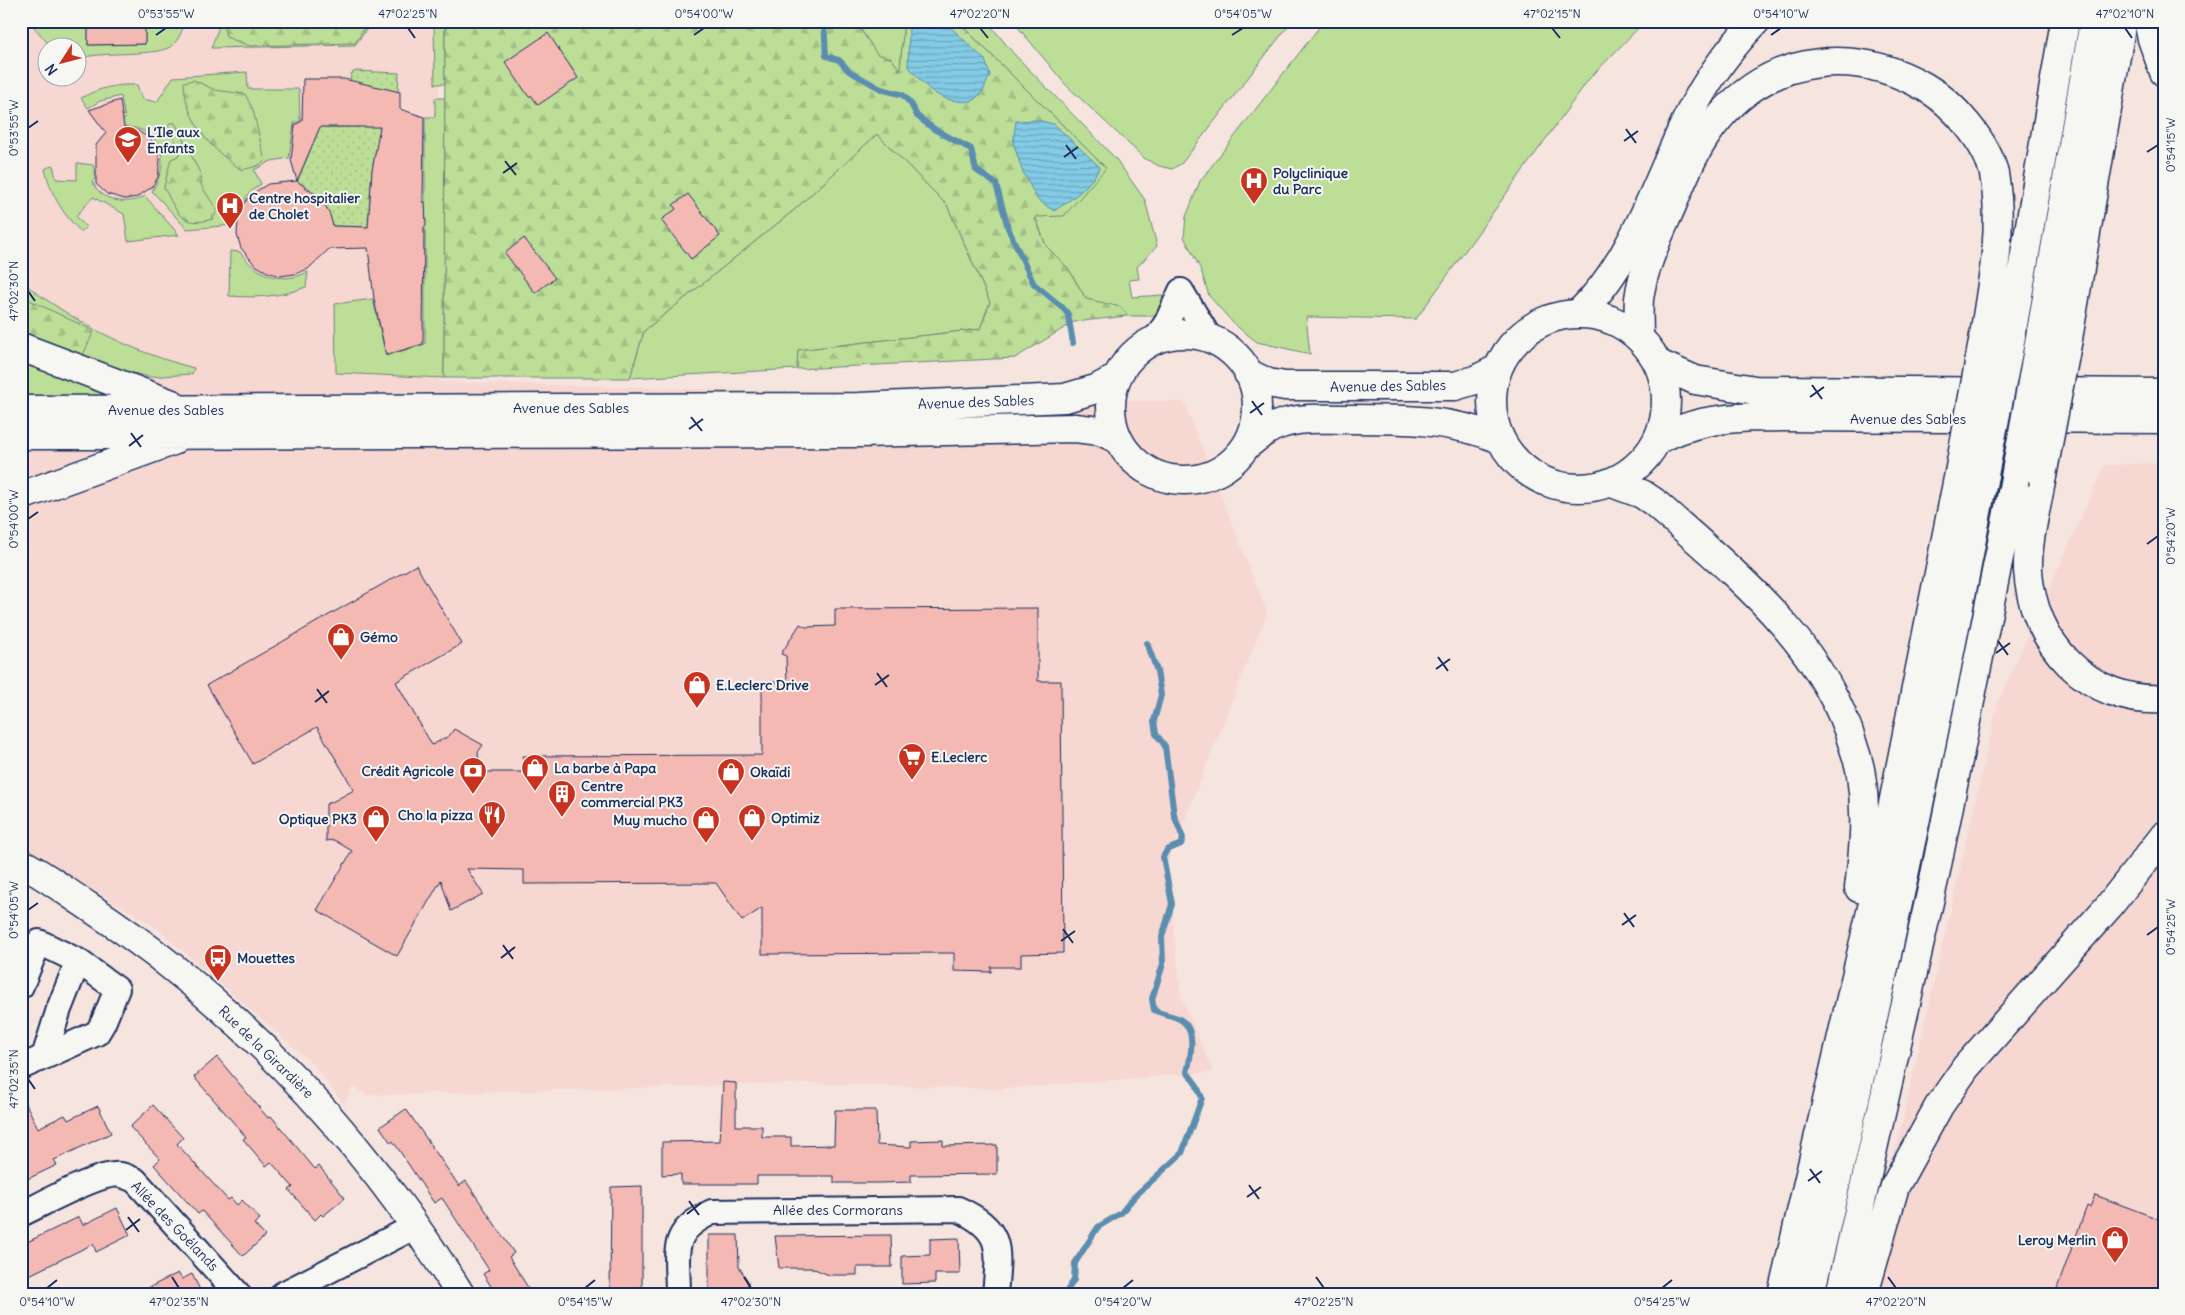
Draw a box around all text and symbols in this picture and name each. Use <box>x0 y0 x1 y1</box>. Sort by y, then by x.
text: 0°53'55"W <box>138 6 194 21</box>
text: 47°02'25"N <box>378 6 438 21</box>
text: 0°54'00"W <box>675 6 734 21</box>
text: 47°02'20"N <box>950 6 1010 21</box>
text: 0°54'05"W <box>1214 6 1272 21</box>
text: 47°02'15"N <box>1523 6 1581 21</box>
text: 0°54'10"W <box>1753 6 1809 21</box>
text: 47°02'10"N <box>2096 6 2154 21</box>
north arrow <box>38 38 88 88</box>
text: N <box>41 60 62 79</box>
text: 0°53'55"W <box>6 100 21 156</box>
text: 0°54'15"W <box>2163 118 2178 172</box>
place label: L’Ile aux Enfants <box>147 123 200 157</box>
school or university icon: L’Ile aux Enfants <box>113 125 143 164</box>
place label: Polyclinique du Parc <box>1273 164 1349 198</box>
hospital icon: Polyclinique du Parc <box>1239 166 1269 205</box>
place label: Centre hospitalier de Cholet <box>249 189 360 223</box>
hospital icon: Centre hospitalier de Cholet <box>215 191 245 230</box>
text: 47°02'30"N <box>6 261 21 321</box>
street label: Avenue des Sables <box>1330 376 1446 396</box>
street label: Avenue des Sables <box>918 391 1034 413</box>
street label: Avenue des Sables <box>513 399 629 417</box>
street label: Avenue des Sables <box>108 401 224 419</box>
street label: Avenue des Sables <box>1850 410 1966 428</box>
text: 0°54'00"W <box>6 489 21 548</box>
text: 0°54'20"W <box>2163 507 2178 565</box>
shop icon: Gémo <box>326 622 356 661</box>
place label: Gémo <box>360 628 398 646</box>
shop icon: E.Leclerc Drive <box>682 670 712 709</box>
place label: E.Leclerc Drive <box>716 676 809 694</box>
supermarket icon: E.Leclerc <box>897 742 927 781</box>
place label: E.Leclerc <box>931 748 987 766</box>
shop icon: La barbe à Papa <box>520 753 550 792</box>
bank icon: Crédit Agricole <box>458 756 488 795</box>
shop icon: Okaïdi <box>716 757 746 796</box>
place label: La barbe à Papa <box>554 759 656 777</box>
place label: Crédit Agricole <box>361 762 454 780</box>
place label: Okaïdi <box>750 763 790 781</box>
place label: Centre commercial PK3 <box>581 777 683 811</box>
building icon: Centre commercial PK3 <box>547 779 577 818</box>
restaurant icon: Cho la pizza <box>477 800 507 839</box>
shop icon: Optimiz <box>737 803 767 842</box>
shop icon: Optique PK3 <box>361 804 391 843</box>
shop icon: Muy mucho <box>691 805 721 844</box>
place label: Cho la pizza <box>398 806 473 824</box>
place label: Optimiz <box>771 809 820 827</box>
place label: Optique PK3 <box>279 810 357 828</box>
place label: Muy mucho <box>613 811 687 829</box>
text: 0°54'05"W <box>6 881 21 939</box>
text: 0°54'25"W <box>2163 899 2178 955</box>
bus stop icon: Mouettes <box>203 943 233 982</box>
place label: Mouettes <box>237 949 296 967</box>
street label: Rue de la Girardière <box>215 1002 317 1102</box>
text: 47°02'35"N <box>6 1049 21 1109</box>
street label: Allée des Goélands <box>127 1177 223 1275</box>
street label: Allée des Cormorans <box>773 1201 903 1219</box>
shop icon: Leroy Merlin <box>2100 1225 2130 1264</box>
place label: Leroy Merlin <box>2018 1231 2096 1249</box>
text: 0°54'10"W <box>19 1294 75 1309</box>
text: 47°02'35"N <box>149 1294 209 1309</box>
text: 0°54'15"W <box>558 1294 612 1309</box>
text: 47°02'30"N <box>721 1294 781 1309</box>
text: 0°54'20"W <box>1094 1294 1152 1309</box>
text: 47°02'25"N <box>1294 1294 1354 1309</box>
text: 0°54'25"W <box>1634 1294 1690 1309</box>
text: 47°02'20"N <box>1866 1294 1926 1309</box>

